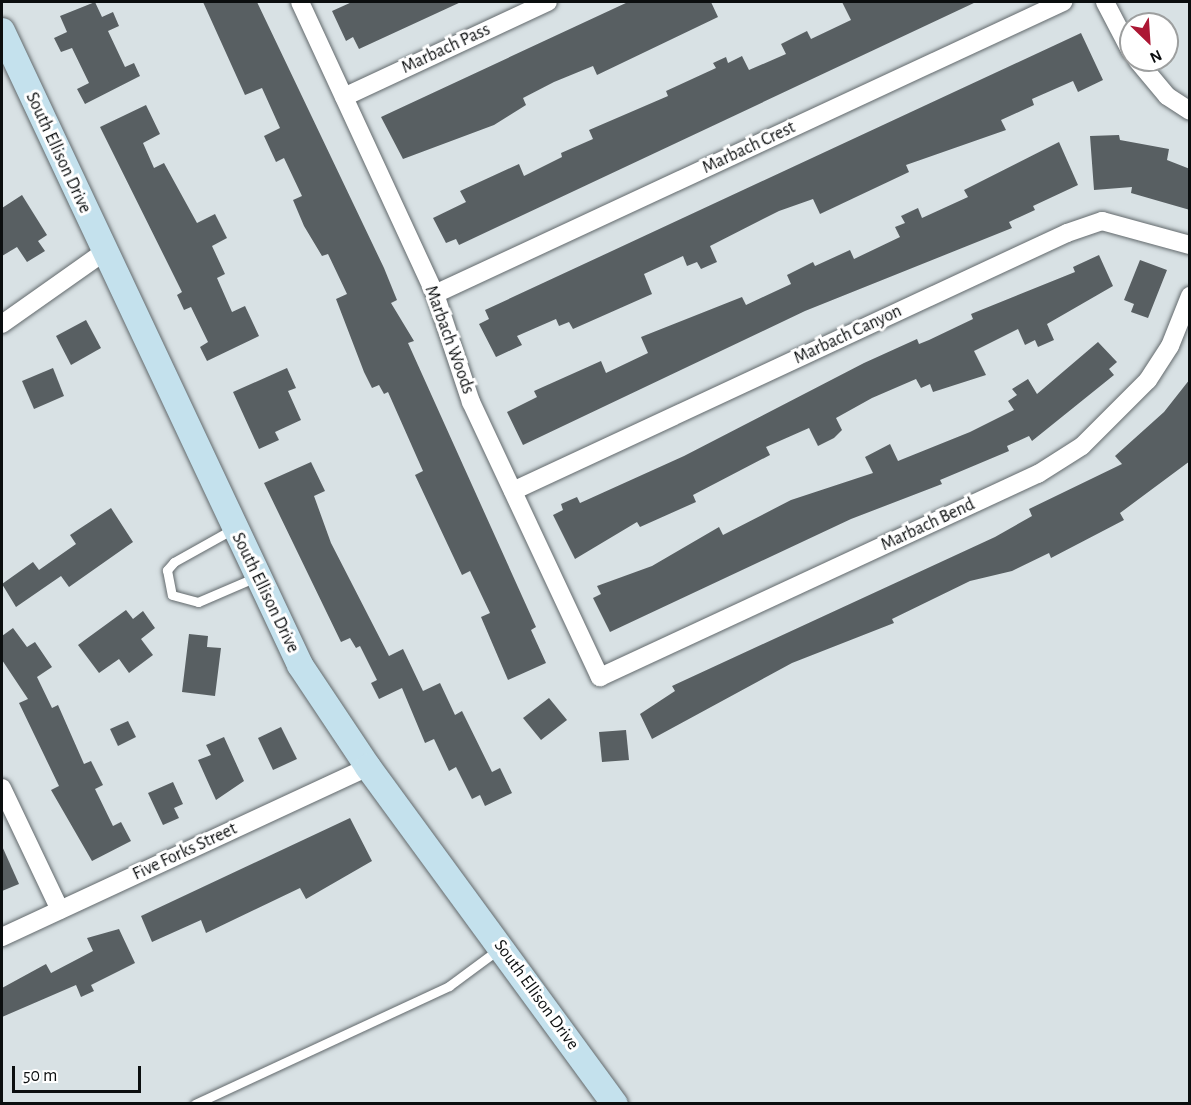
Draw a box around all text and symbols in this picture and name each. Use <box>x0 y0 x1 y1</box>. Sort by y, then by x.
north arrow <box>1119 12 1179 72</box>
street label: Marbach Pass <box>398 19 494 79</box>
text: N <box>1147 47 1164 66</box>
street label: South Ellison Drive <box>20 89 96 217</box>
street label: Marbach Crest <box>699 117 799 179</box>
street label: Marbach Woods <box>419 283 479 397</box>
street label: Marbach Canyon <box>791 301 905 369</box>
street label: Marbach Bend <box>878 494 978 556</box>
street label: South Ellison Drive <box>227 529 303 657</box>
street label: Five Forks Street <box>129 818 241 886</box>
street label: South Ellison Drive <box>489 936 583 1054</box>
scale bar <box>15 1054 144 1092</box>
text: 50 m <box>23 1067 57 1085</box>

